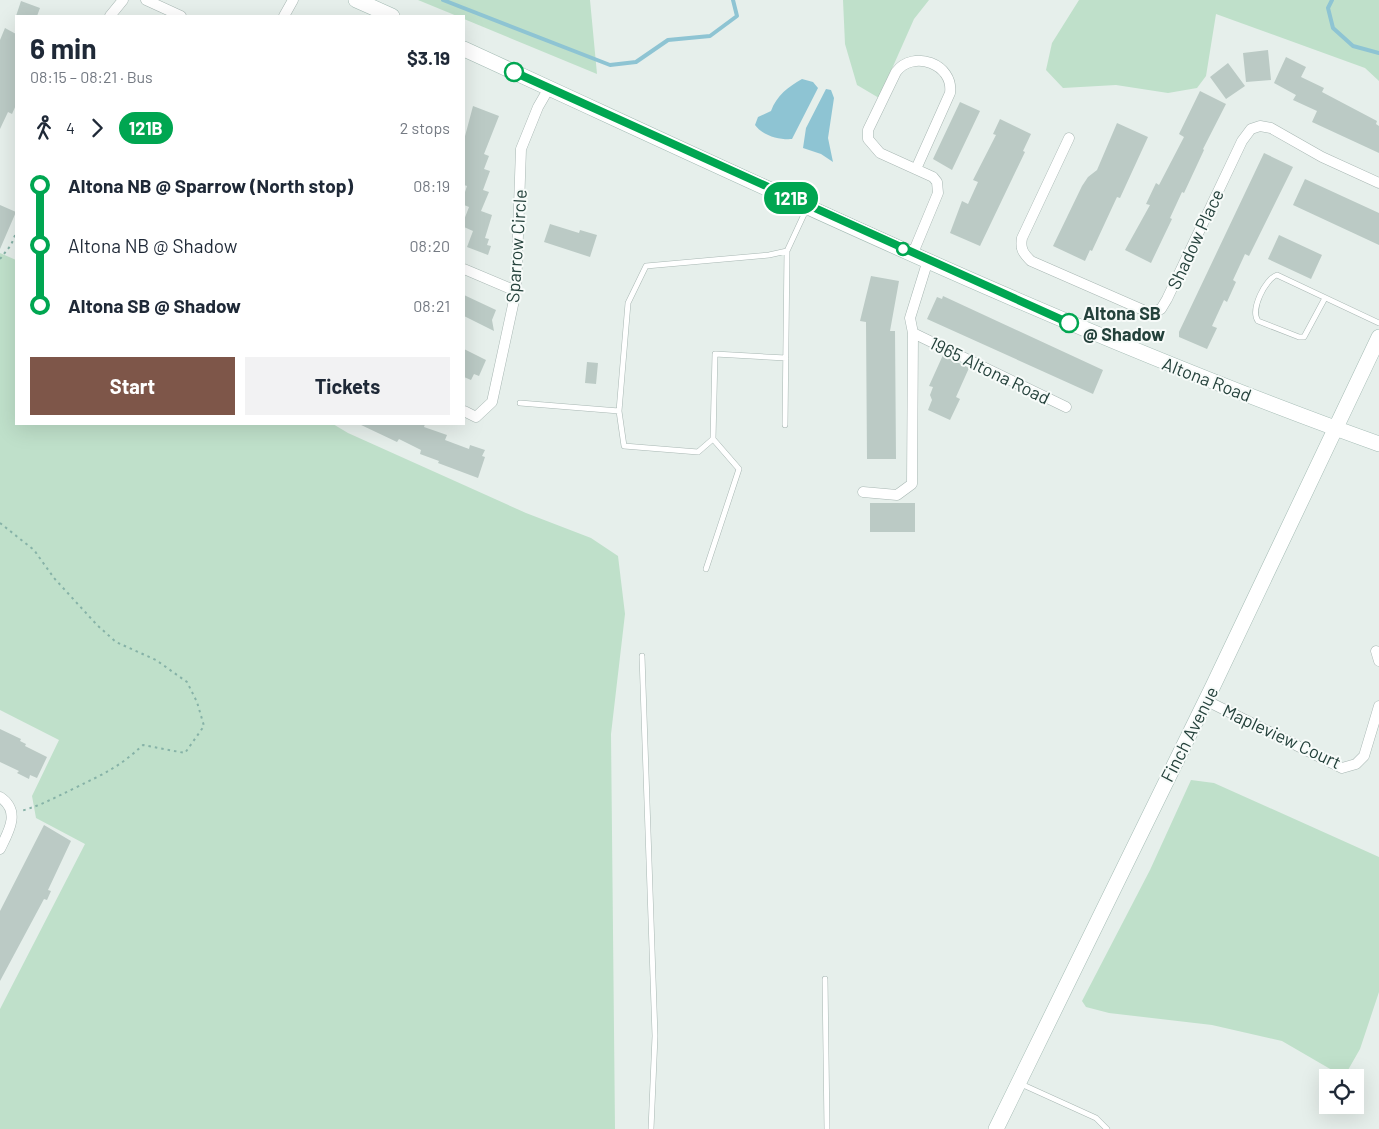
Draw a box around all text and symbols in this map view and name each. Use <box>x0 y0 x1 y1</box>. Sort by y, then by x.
text: 6 min <box>30 31 96 65</box>
text: $3.19 <box>407 46 450 69</box>
unlabelled marker <box>504 62 524 82</box>
text: 08:15 – 08:21 · Bus <box>30 67 153 86</box>
icon: walk <box>30 114 58 142</box>
icon: forward <box>83 114 111 142</box>
text: 121B <box>129 117 163 139</box>
text: 4 <box>66 118 75 137</box>
text: 2 stops <box>400 118 450 137</box>
text: Altona NB @ Sparrow (North stop) <box>68 174 353 197</box>
text: 08:19 <box>413 176 450 195</box>
line badge: 121B <box>756 182 826 214</box>
street label: Shadow Place <box>1162 185 1228 293</box>
text: 121B <box>774 187 808 209</box>
street label: Sparrow Circle <box>501 188 531 304</box>
text: Altona NB @ Shadow <box>68 234 238 257</box>
text: 08:20 <box>410 236 450 255</box>
unlabelled marker <box>896 242 910 256</box>
text: Altona SB @ Shadow <box>68 294 241 317</box>
text: 08:21 <box>413 296 450 315</box>
place label: Altona SB @ Shadow <box>1083 302 1165 345</box>
marker: Altona SB @ Shadow <box>1059 313 1079 333</box>
street label: 1965 Altona Road <box>926 331 1054 409</box>
street label: Altona Road <box>1159 352 1255 406</box>
button: Start <box>30 357 235 415</box>
button: Tickets <box>245 357 450 415</box>
street label: Finch Avenue <box>1156 683 1222 785</box>
street label: Mapleview Court <box>1219 699 1345 773</box>
map controls <box>1319 1069 1364 1114</box>
button: locate <box>1319 1069 1364 1114</box>

